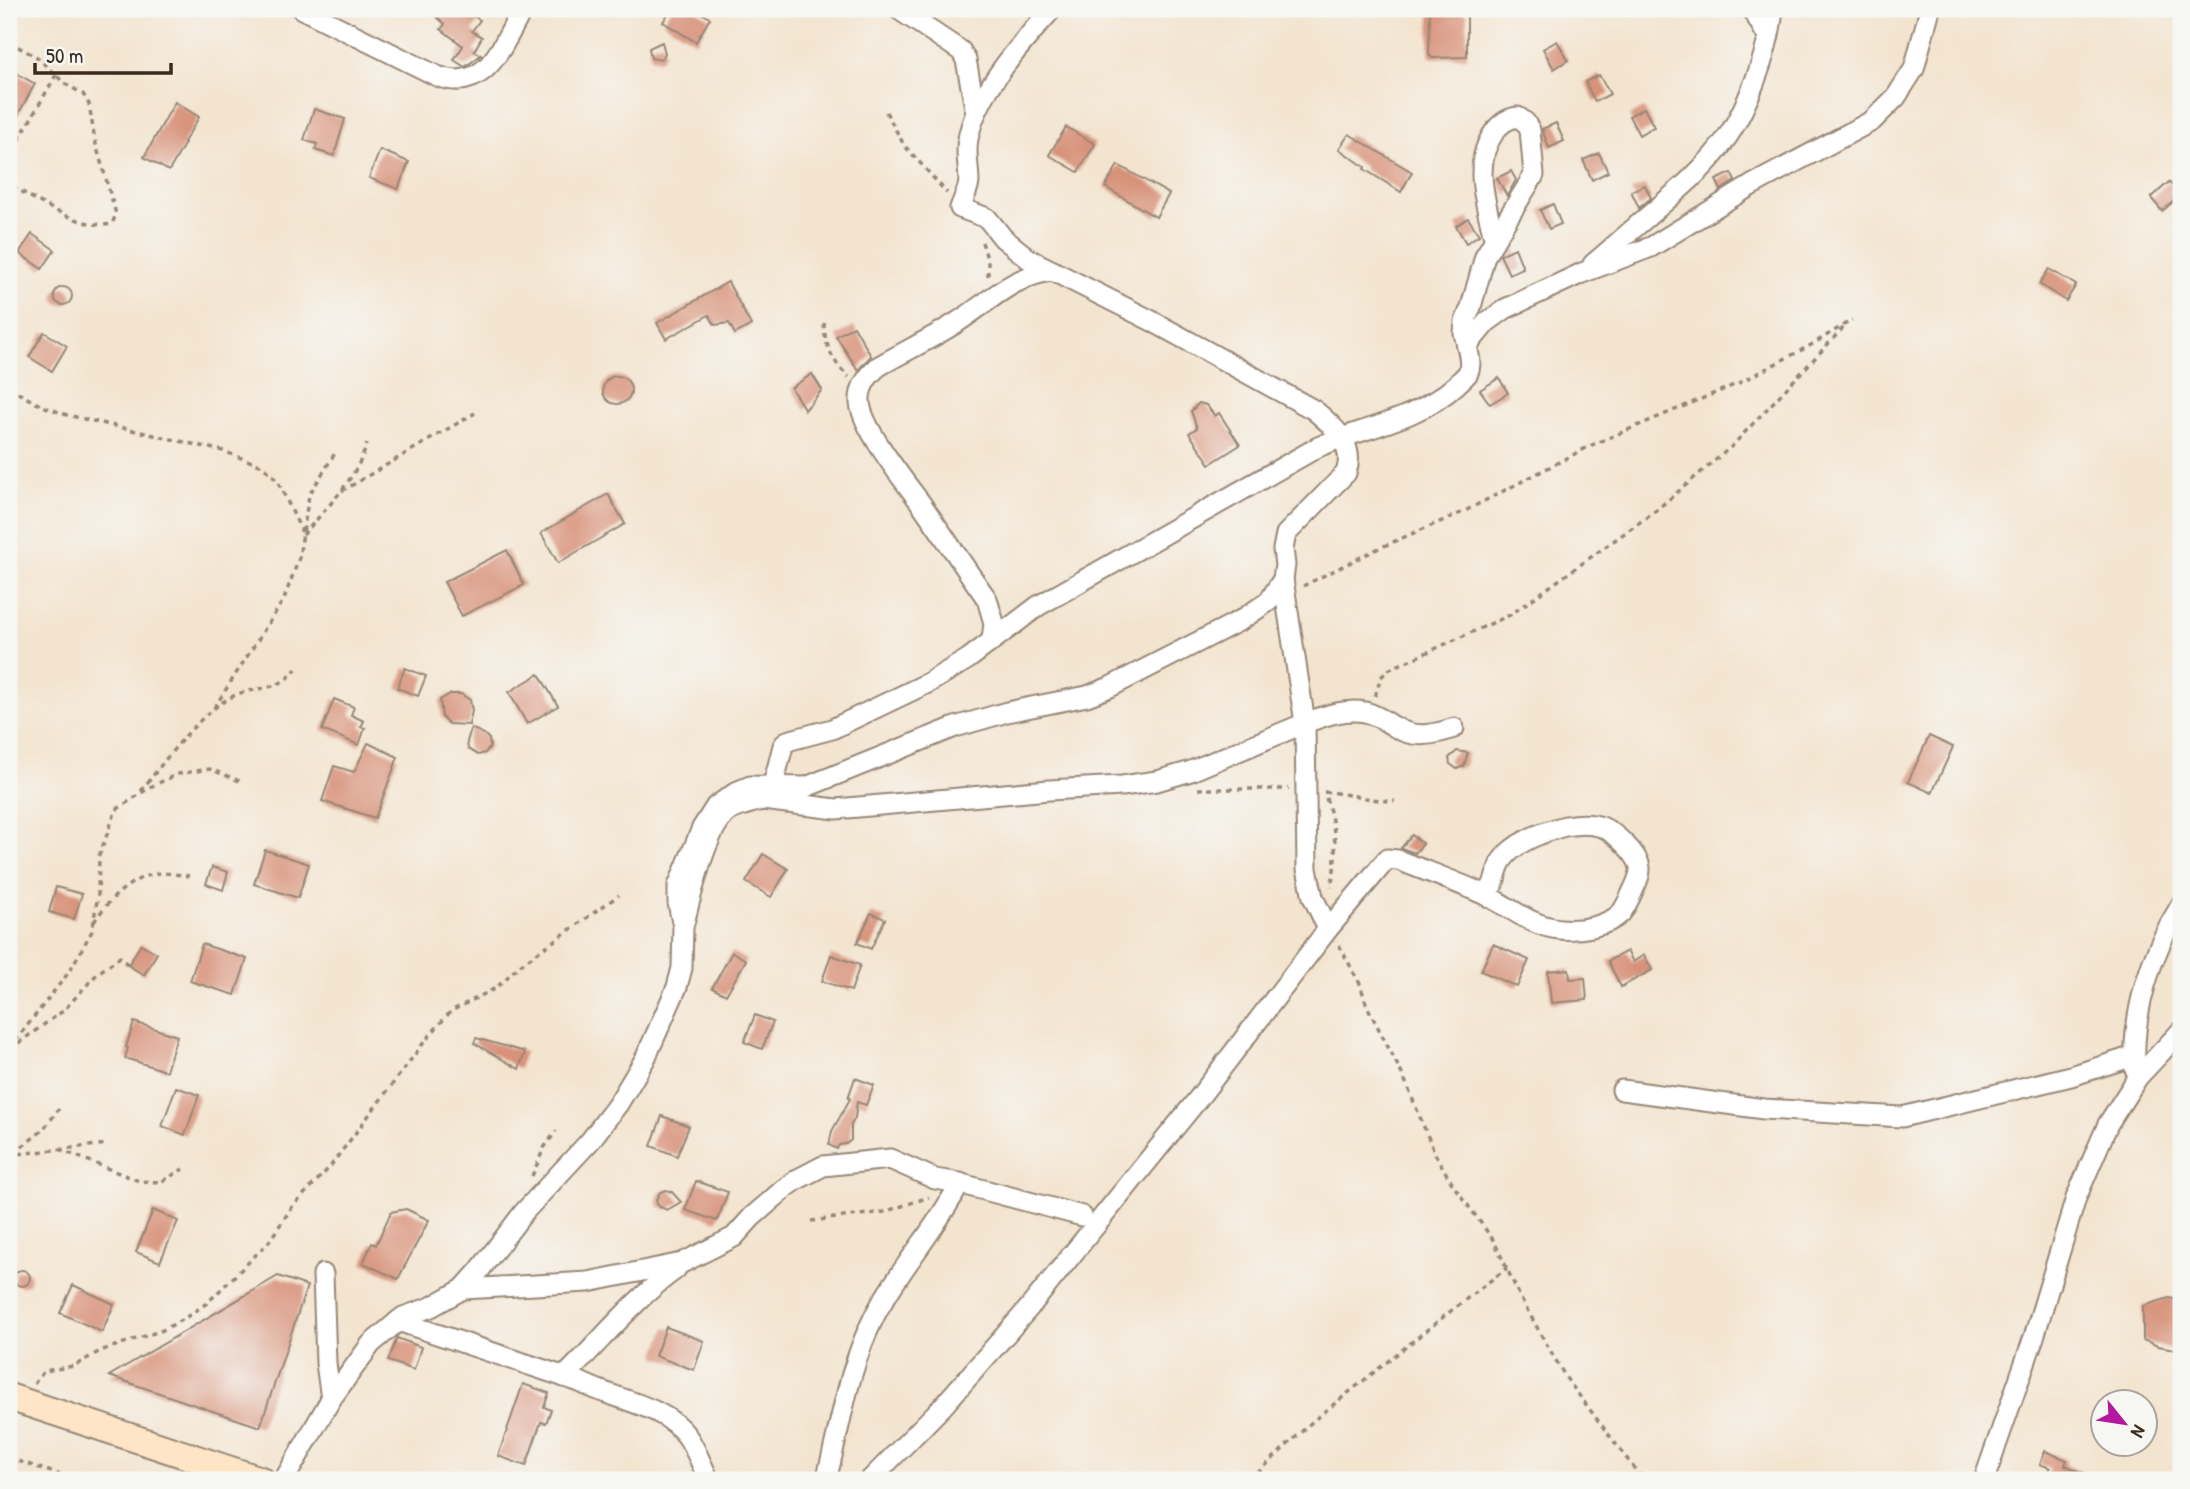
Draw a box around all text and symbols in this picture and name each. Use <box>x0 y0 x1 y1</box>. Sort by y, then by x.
scale bar <box>35 32 172 76</box>
text: 50 m <box>46 41 83 70</box>
north arrow <box>2088 1388 2158 1458</box>
text: N <box>2125 1421 2153 1442</box>

